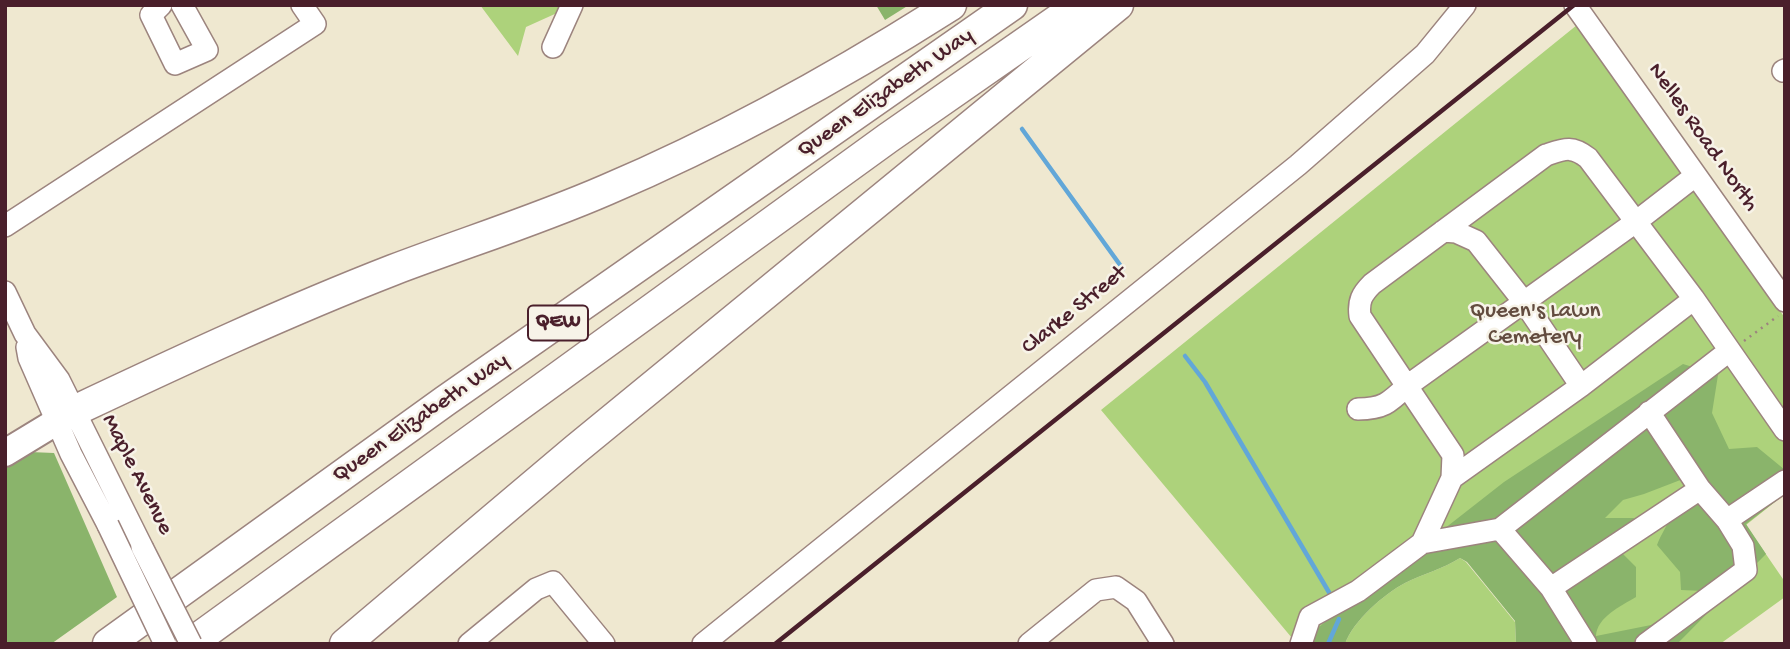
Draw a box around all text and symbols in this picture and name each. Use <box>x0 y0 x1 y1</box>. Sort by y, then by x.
street label: Queen Elizabeth Way <box>793 23 979 165</box>
street label: Nelles Road North <box>1640 58 1764 218</box>
street label: Clarke Street <box>1017 260 1133 362</box>
park label: Queen's Lawn Cemetery <box>1470 298 1600 352</box>
road number: QEW <box>528 306 588 340</box>
street label: Queen Elizabeth Way <box>328 348 514 490</box>
street label: Maple Avenue <box>94 410 178 540</box>

